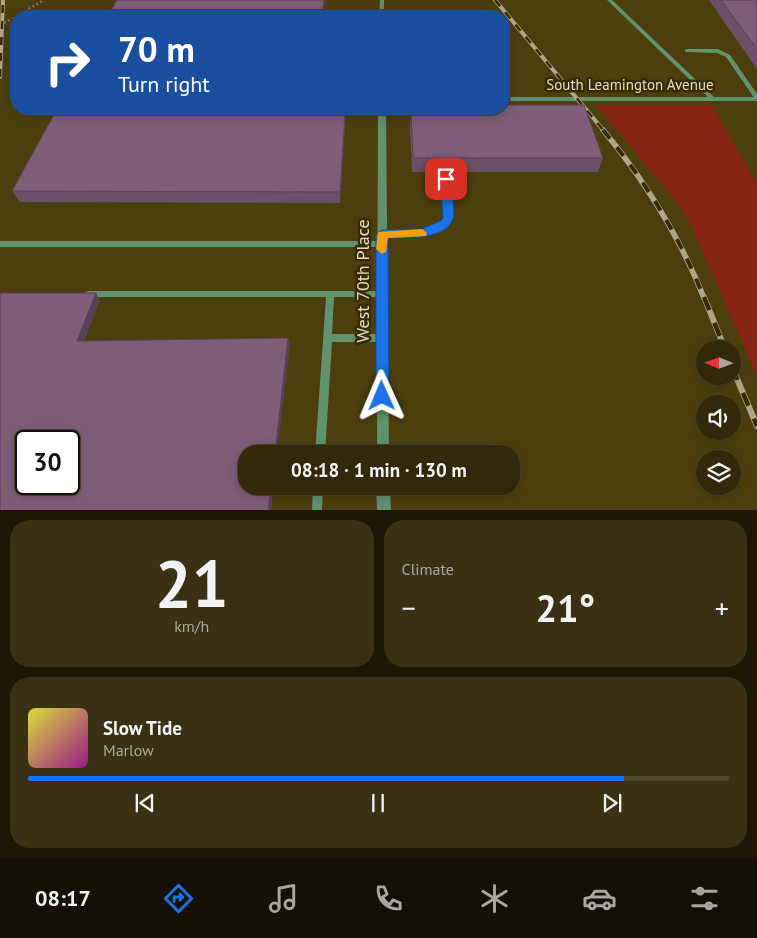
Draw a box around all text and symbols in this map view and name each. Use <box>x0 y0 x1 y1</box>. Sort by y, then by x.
text: 70 m <box>118 26 195 72</box>
icon: right <box>35 30 100 95</box>
text: Turn right <box>118 70 210 98</box>
street label: South Leamington Avenue <box>546 75 714 94</box>
pin <box>425 158 467 200</box>
icon: arrive <box>432 165 460 193</box>
street label: West 70th Place <box>351 219 374 343</box>
north arrow <box>696 340 741 385</box>
map controls <box>696 340 741 495</box>
position arrow <box>355 369 407 421</box>
button: sound <box>696 395 741 440</box>
speed limit sign: 30 <box>15 430 80 495</box>
button: layers <box>696 450 741 495</box>
text: 08:18 · 1 min · 130 m <box>291 458 467 482</box>
text: 21 <box>155 541 229 625</box>
text: Climate <box>402 559 454 579</box>
text: 21° <box>535 583 595 632</box>
text: − <box>402 589 416 626</box>
text: + <box>715 589 729 626</box>
text: km/h <box>174 616 209 636</box>
text: Slow Tide <box>103 716 182 740</box>
text: Marlow <box>103 740 154 760</box>
icon: previous <box>131 789 159 817</box>
icon: pause <box>364 789 392 817</box>
icon: next <box>598 789 626 817</box>
icon: directions <box>161 881 196 916</box>
icon: music <box>266 881 301 916</box>
icon: phone <box>371 881 406 916</box>
icon: climate <box>477 881 512 916</box>
icon: car <box>582 881 617 916</box>
icon: filters <box>687 881 722 916</box>
text: 08:17 <box>35 884 91 912</box>

